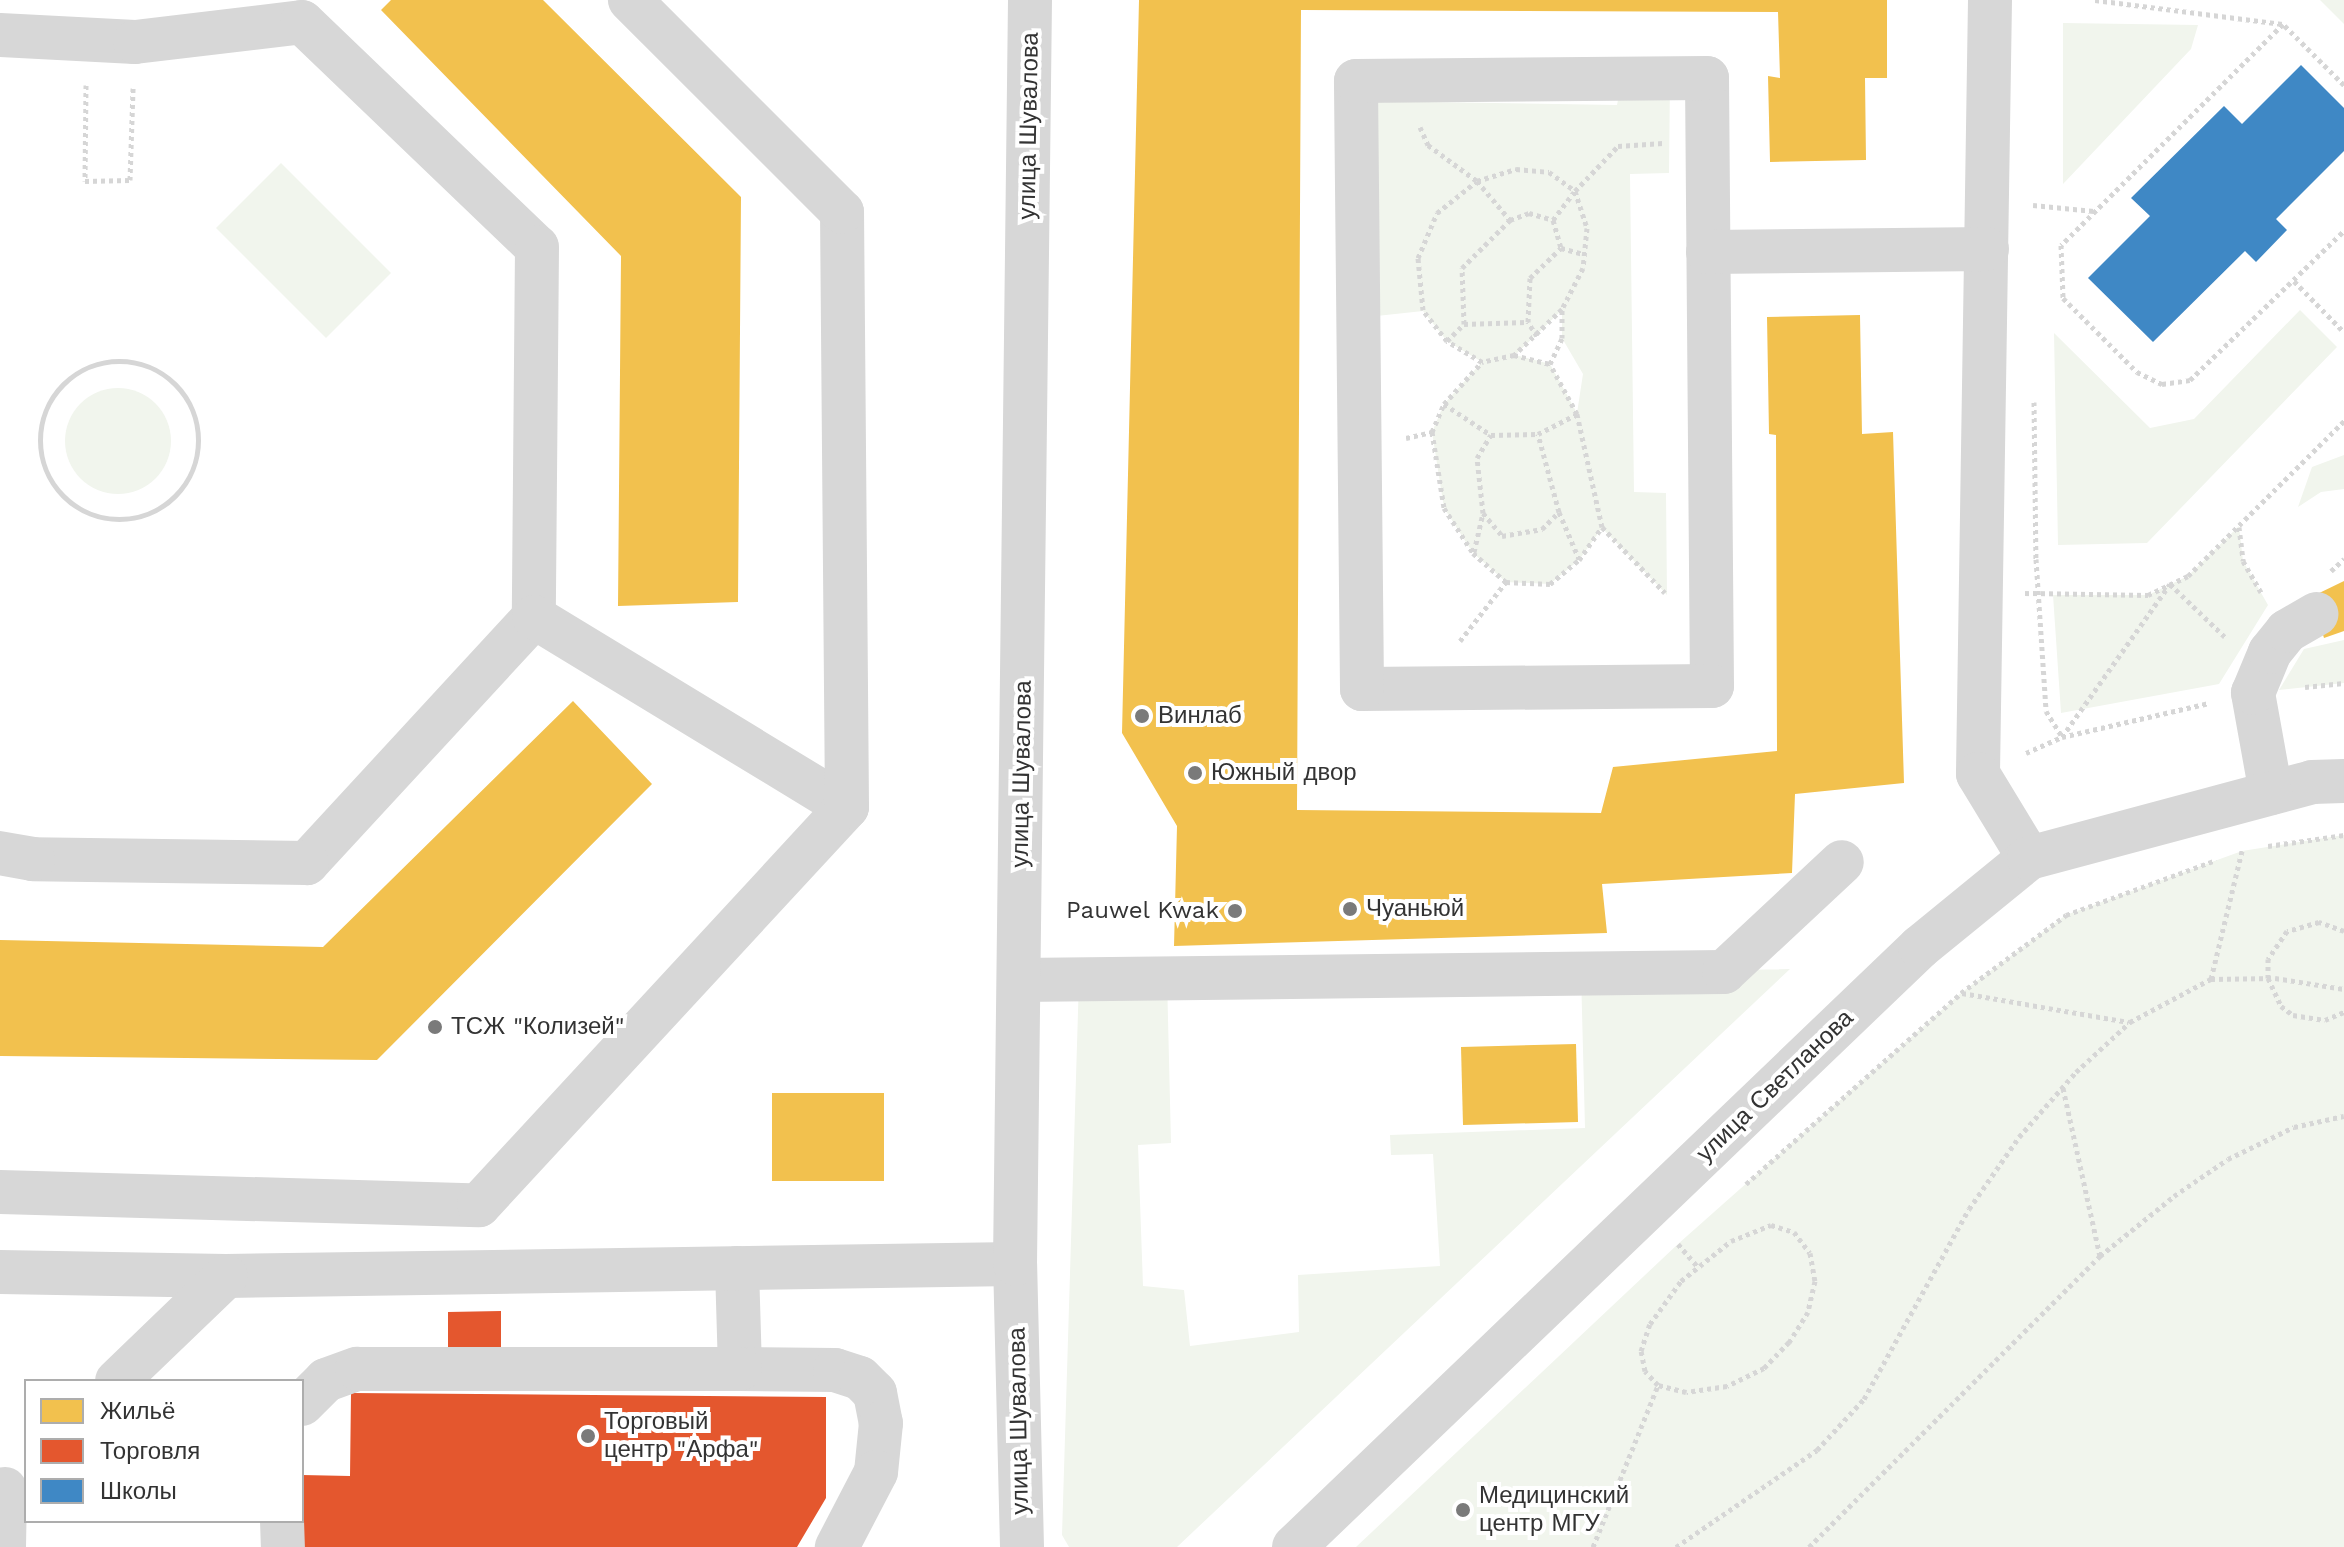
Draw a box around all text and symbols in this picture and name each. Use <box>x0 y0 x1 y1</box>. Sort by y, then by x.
street label: улица Шувалова <box>1013 32 1045 220</box>
street label: улица Шувалова <box>1006 680 1038 868</box>
place label: Винлаб <box>1158 702 1242 730</box>
marker: Винлаб <box>1133 707 1151 725</box>
place label: Южный двор <box>1211 759 1357 787</box>
marker: Южный двор <box>1186 764 1204 782</box>
place label: Чуаньюй <box>1366 895 1464 923</box>
place label: Pauwel Kwak <box>1065 897 1219 925</box>
marker: Чуаньюй <box>1341 900 1359 918</box>
marker: Pauwel Kwak <box>1226 902 1244 920</box>
street label: улица Светланова <box>1691 1004 1859 1168</box>
place label: ТСЖ "Колизей" <box>451 1013 624 1041</box>
marker: ТСЖ "Колизей" <box>426 1018 444 1036</box>
street label: улица Шувалова <box>1003 1327 1035 1515</box>
legend <box>24 1379 304 1523</box>
text: Жильё <box>100 1397 175 1425</box>
place label: Торговый центр "Арфа" <box>604 1408 758 1464</box>
marker: Торговый центр "Арфа" <box>579 1427 597 1445</box>
text: Торговля <box>100 1437 200 1465</box>
text: Школы <box>100 1477 177 1505</box>
place label: Медицинский центр МГУ <box>1479 1482 1629 1538</box>
marker: Медицинский центр МГУ <box>1454 1501 1472 1519</box>

